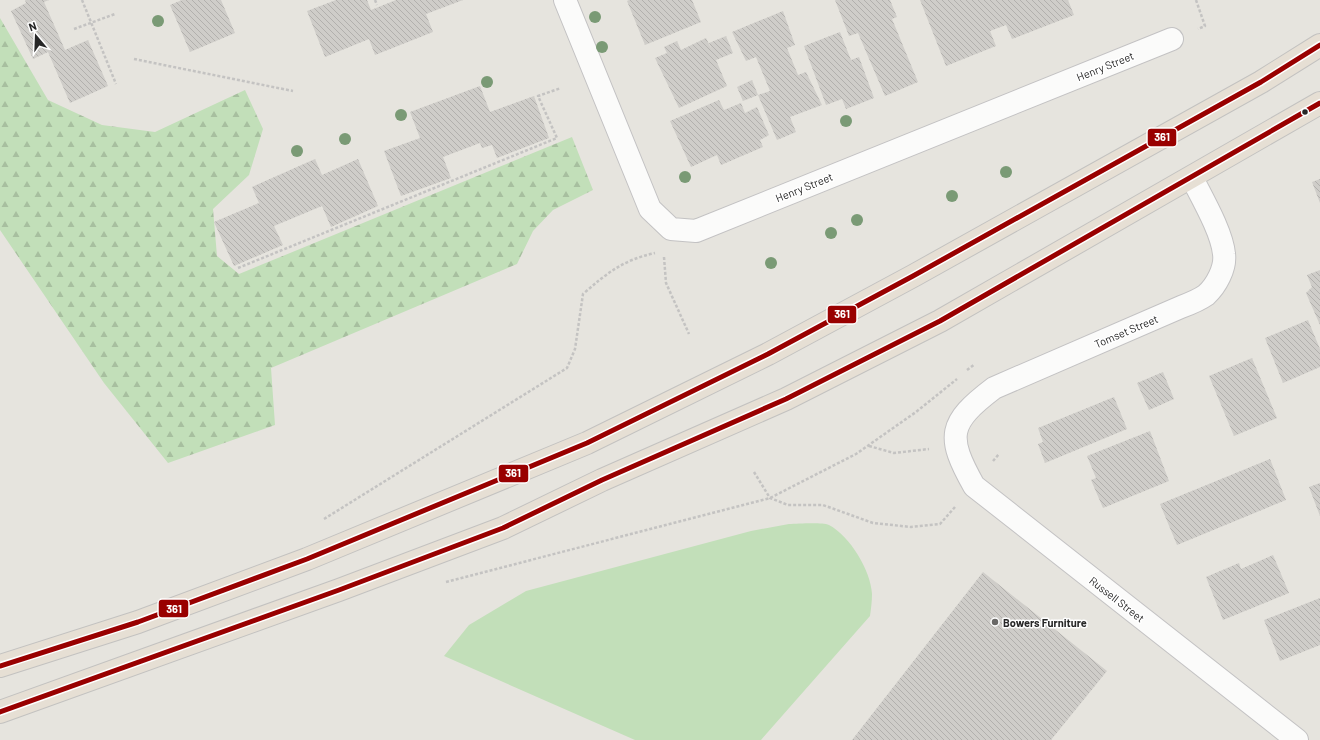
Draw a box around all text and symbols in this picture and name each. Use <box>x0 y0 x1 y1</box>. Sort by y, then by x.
north arrow <box>16 16 56 56</box>
text: N <box>27 19 38 33</box>
street label: Henry Street <box>1074 49 1136 83</box>
unlabelled marker <box>1300 107 1310 117</box>
line badge: 361 <box>1147 128 1177 147</box>
text: 361 <box>1154 130 1170 143</box>
street label: Henry Street <box>773 170 835 204</box>
line badge: 361 <box>827 305 857 324</box>
text: 361 <box>834 307 850 320</box>
street label: Tomset Street <box>1092 312 1160 350</box>
line badge: 361 <box>498 464 529 483</box>
text: 361 <box>505 466 521 479</box>
street label: Russell Street <box>1087 573 1147 625</box>
line badge: 361 <box>158 599 189 618</box>
text: 361 <box>166 602 182 615</box>
place label: Bowers Furniture <box>1003 616 1087 629</box>
marker: Bowers Furniture <box>990 617 1000 627</box>

